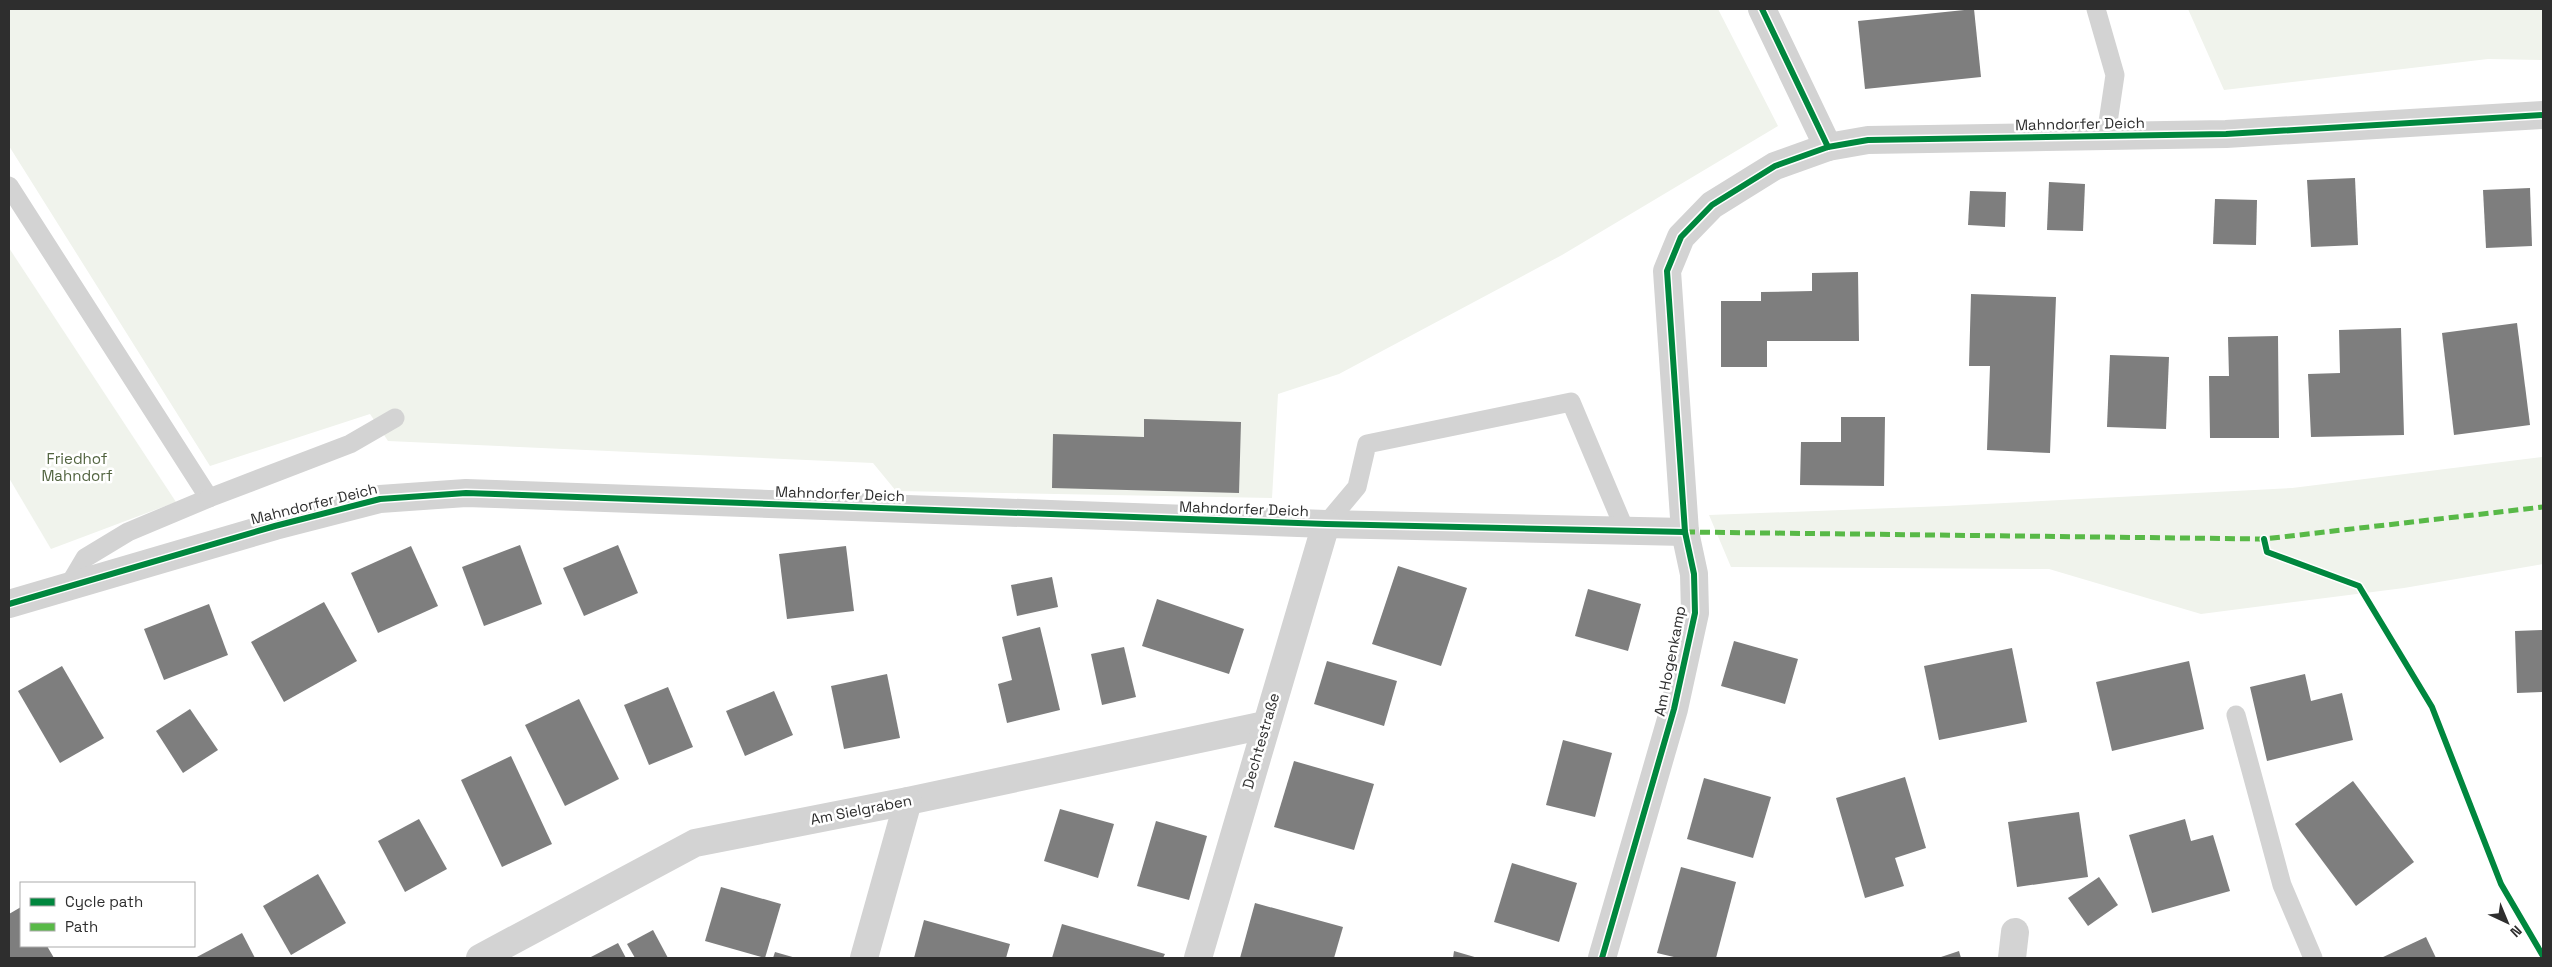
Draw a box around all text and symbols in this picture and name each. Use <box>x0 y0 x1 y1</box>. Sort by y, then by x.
street label: Mahndorfer Deich <box>2015 113 2145 134</box>
park label: Friedhof Mahndorf <box>41 449 113 485</box>
street label: Mahndorfer Deich <box>249 479 379 528</box>
street label: Mahndorfer Deich <box>775 482 905 505</box>
street label: Mahndorfer Deich <box>1179 497 1309 520</box>
street label: Am Hogenkamp <box>1649 604 1690 718</box>
street label: Dechtestraße <box>1238 690 1283 791</box>
street label: Am Sielgraben <box>809 790 913 829</box>
legend <box>20 882 195 947</box>
text: Cycle path <box>65 892 143 911</box>
north arrow <box>2482 897 2532 947</box>
text: Path <box>65 917 98 936</box>
text: N <box>2506 922 2526 941</box>

